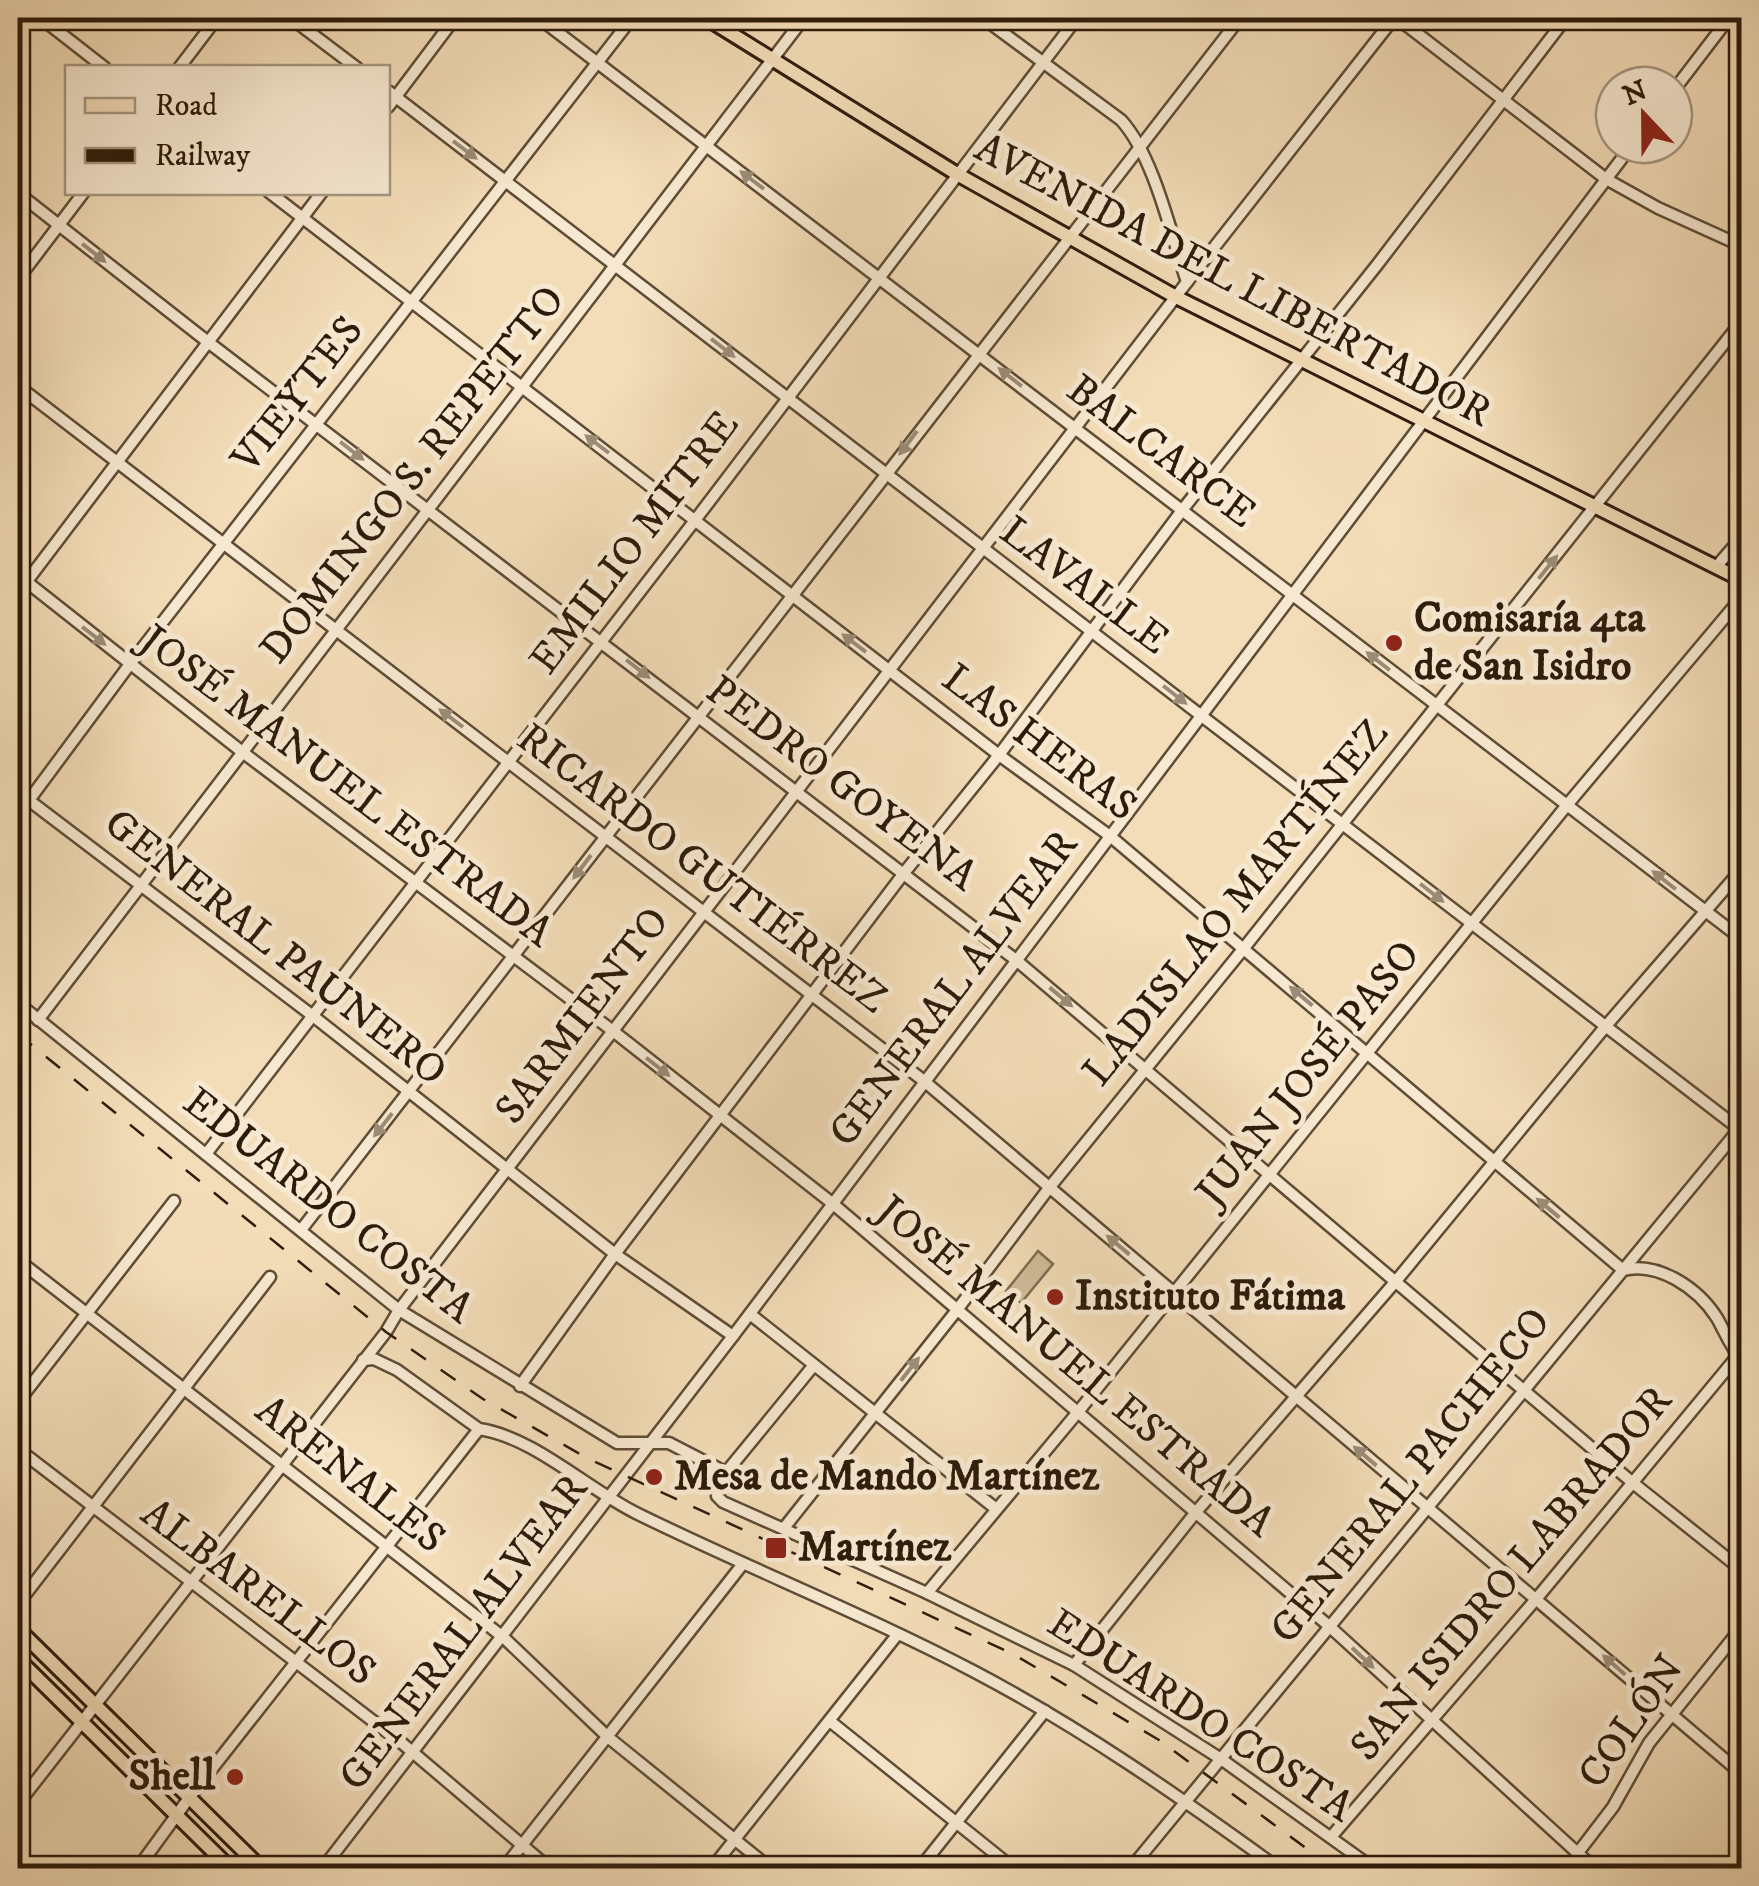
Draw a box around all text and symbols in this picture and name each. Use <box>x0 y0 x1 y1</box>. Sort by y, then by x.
legend <box>65 65 390 195</box>
north arrow <box>1594 65 1694 165</box>
text: N <box>1618 73 1652 114</box>
text: Road <box>155 88 217 125</box>
street label: AVENIDA DEL LIBERTADOR <box>966 122 1500 440</box>
text: Railway <box>155 138 251 175</box>
one-way arrow <box>452 139 478 159</box>
one-way arrow <box>739 170 765 190</box>
one-way arrow <box>81 242 107 263</box>
street label: DOMINGO S. REPETTO <box>249 276 577 674</box>
street label: VIEYTES <box>220 306 375 484</box>
one-way arrow <box>710 337 736 358</box>
street label: BALCARCE <box>1056 364 1266 540</box>
one-way arrow <box>997 368 1023 388</box>
street label: EMILIO MITRE <box>519 401 751 685</box>
one-way arrow <box>898 430 918 456</box>
one-way arrow <box>584 435 610 455</box>
one-way arrow <box>339 440 365 461</box>
street label: LAVALLE <box>989 506 1179 666</box>
one-way arrow <box>1537 554 1558 580</box>
place label: Comisaría 4ta de San Isidro <box>1414 593 1647 693</box>
street label: JOSÉ MANUEL ESTRADA <box>126 611 564 960</box>
one-way arrow <box>81 625 107 645</box>
marker: Comisaría 4ta de San Isidro <box>1383 632 1405 654</box>
one-way arrow <box>841 633 867 653</box>
one-way arrow <box>1366 651 1391 672</box>
street label: LAS HERAS <box>931 653 1147 833</box>
one-way arrow <box>626 658 651 679</box>
street label: PEDRO GOYENA <box>695 665 988 904</box>
one-way arrow <box>1161 685 1187 706</box>
street label: LADISLAO MARTÍNEZ <box>1071 708 1400 1097</box>
one-way arrow <box>438 709 464 729</box>
street label: RICARDO GUTIÉRREZ <box>506 712 898 1025</box>
street label: GENERAL PAUNERO <box>93 798 457 1098</box>
street label: GENERAL ALVEAR <box>818 820 1090 1157</box>
one-way arrow <box>572 854 592 880</box>
one-way arrow <box>1651 871 1677 891</box>
one-way arrow <box>1419 883 1445 904</box>
street label: SARMIENTO <box>485 897 681 1135</box>
street label: JUAN JOSÉ PASO <box>1183 930 1432 1221</box>
one-way arrow <box>1289 985 1314 1007</box>
one-way arrow <box>1048 986 1073 1007</box>
one-way arrow <box>645 1056 671 1077</box>
street label: EDUARDO COSTA <box>172 1077 484 1336</box>
one-way arrow <box>374 1112 394 1138</box>
street label: JOSÉ MANUEL ESTRADA <box>862 1182 1286 1550</box>
one-way arrow <box>1536 1197 1561 1219</box>
one-way arrow <box>1106 1235 1131 1256</box>
place label: Instituto Fátima <box>1075 1271 1346 1323</box>
marker: Instituto Fátima <box>1044 1286 1066 1308</box>
street label: GENERAL PACHECO <box>1259 1297 1563 1655</box>
one-way arrow <box>899 1357 920 1382</box>
street label: SAN ISIDRO LABRADOR <box>1340 1376 1684 1772</box>
street label: ARENALES <box>245 1385 455 1565</box>
one-way arrow <box>1353 1446 1378 1467</box>
place label: Mesa de Mando Martínez <box>674 1451 1100 1503</box>
street label: GENERAL ALVEAR <box>328 1464 600 1801</box>
marker: Mesa de Mando Martínez <box>643 1466 665 1488</box>
street label: ALBARELLOS <box>130 1488 386 1698</box>
place label: Martínez <box>798 1522 952 1574</box>
marker: Martínez <box>763 1535 789 1561</box>
street label: EDUARDO COSTA <box>1037 1598 1364 1835</box>
street label: COLÓN <box>1567 1645 1697 1799</box>
one-way arrow <box>1350 1646 1374 1669</box>
one-way arrow <box>1602 1655 1627 1677</box>
place label: Shell <box>128 1751 216 1803</box>
marker: Shell <box>224 1766 246 1788</box>

